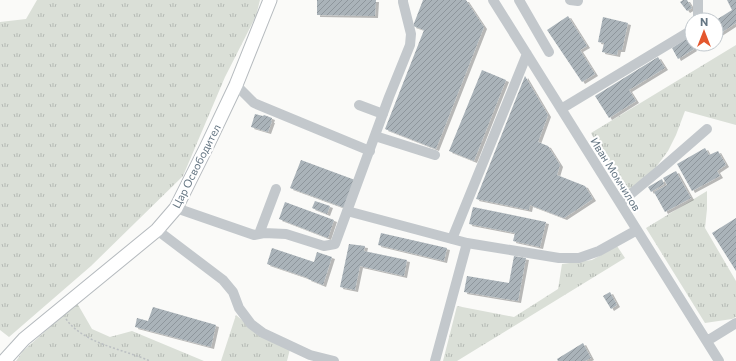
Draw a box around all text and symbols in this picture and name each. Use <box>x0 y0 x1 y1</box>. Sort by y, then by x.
north arrow <box>684 12 724 52</box>
text: N <box>700 15 708 28</box>
street label: Цар Освободител <box>169 122 223 210</box>
street label: Иван Момчилов <box>588 135 644 213</box>

